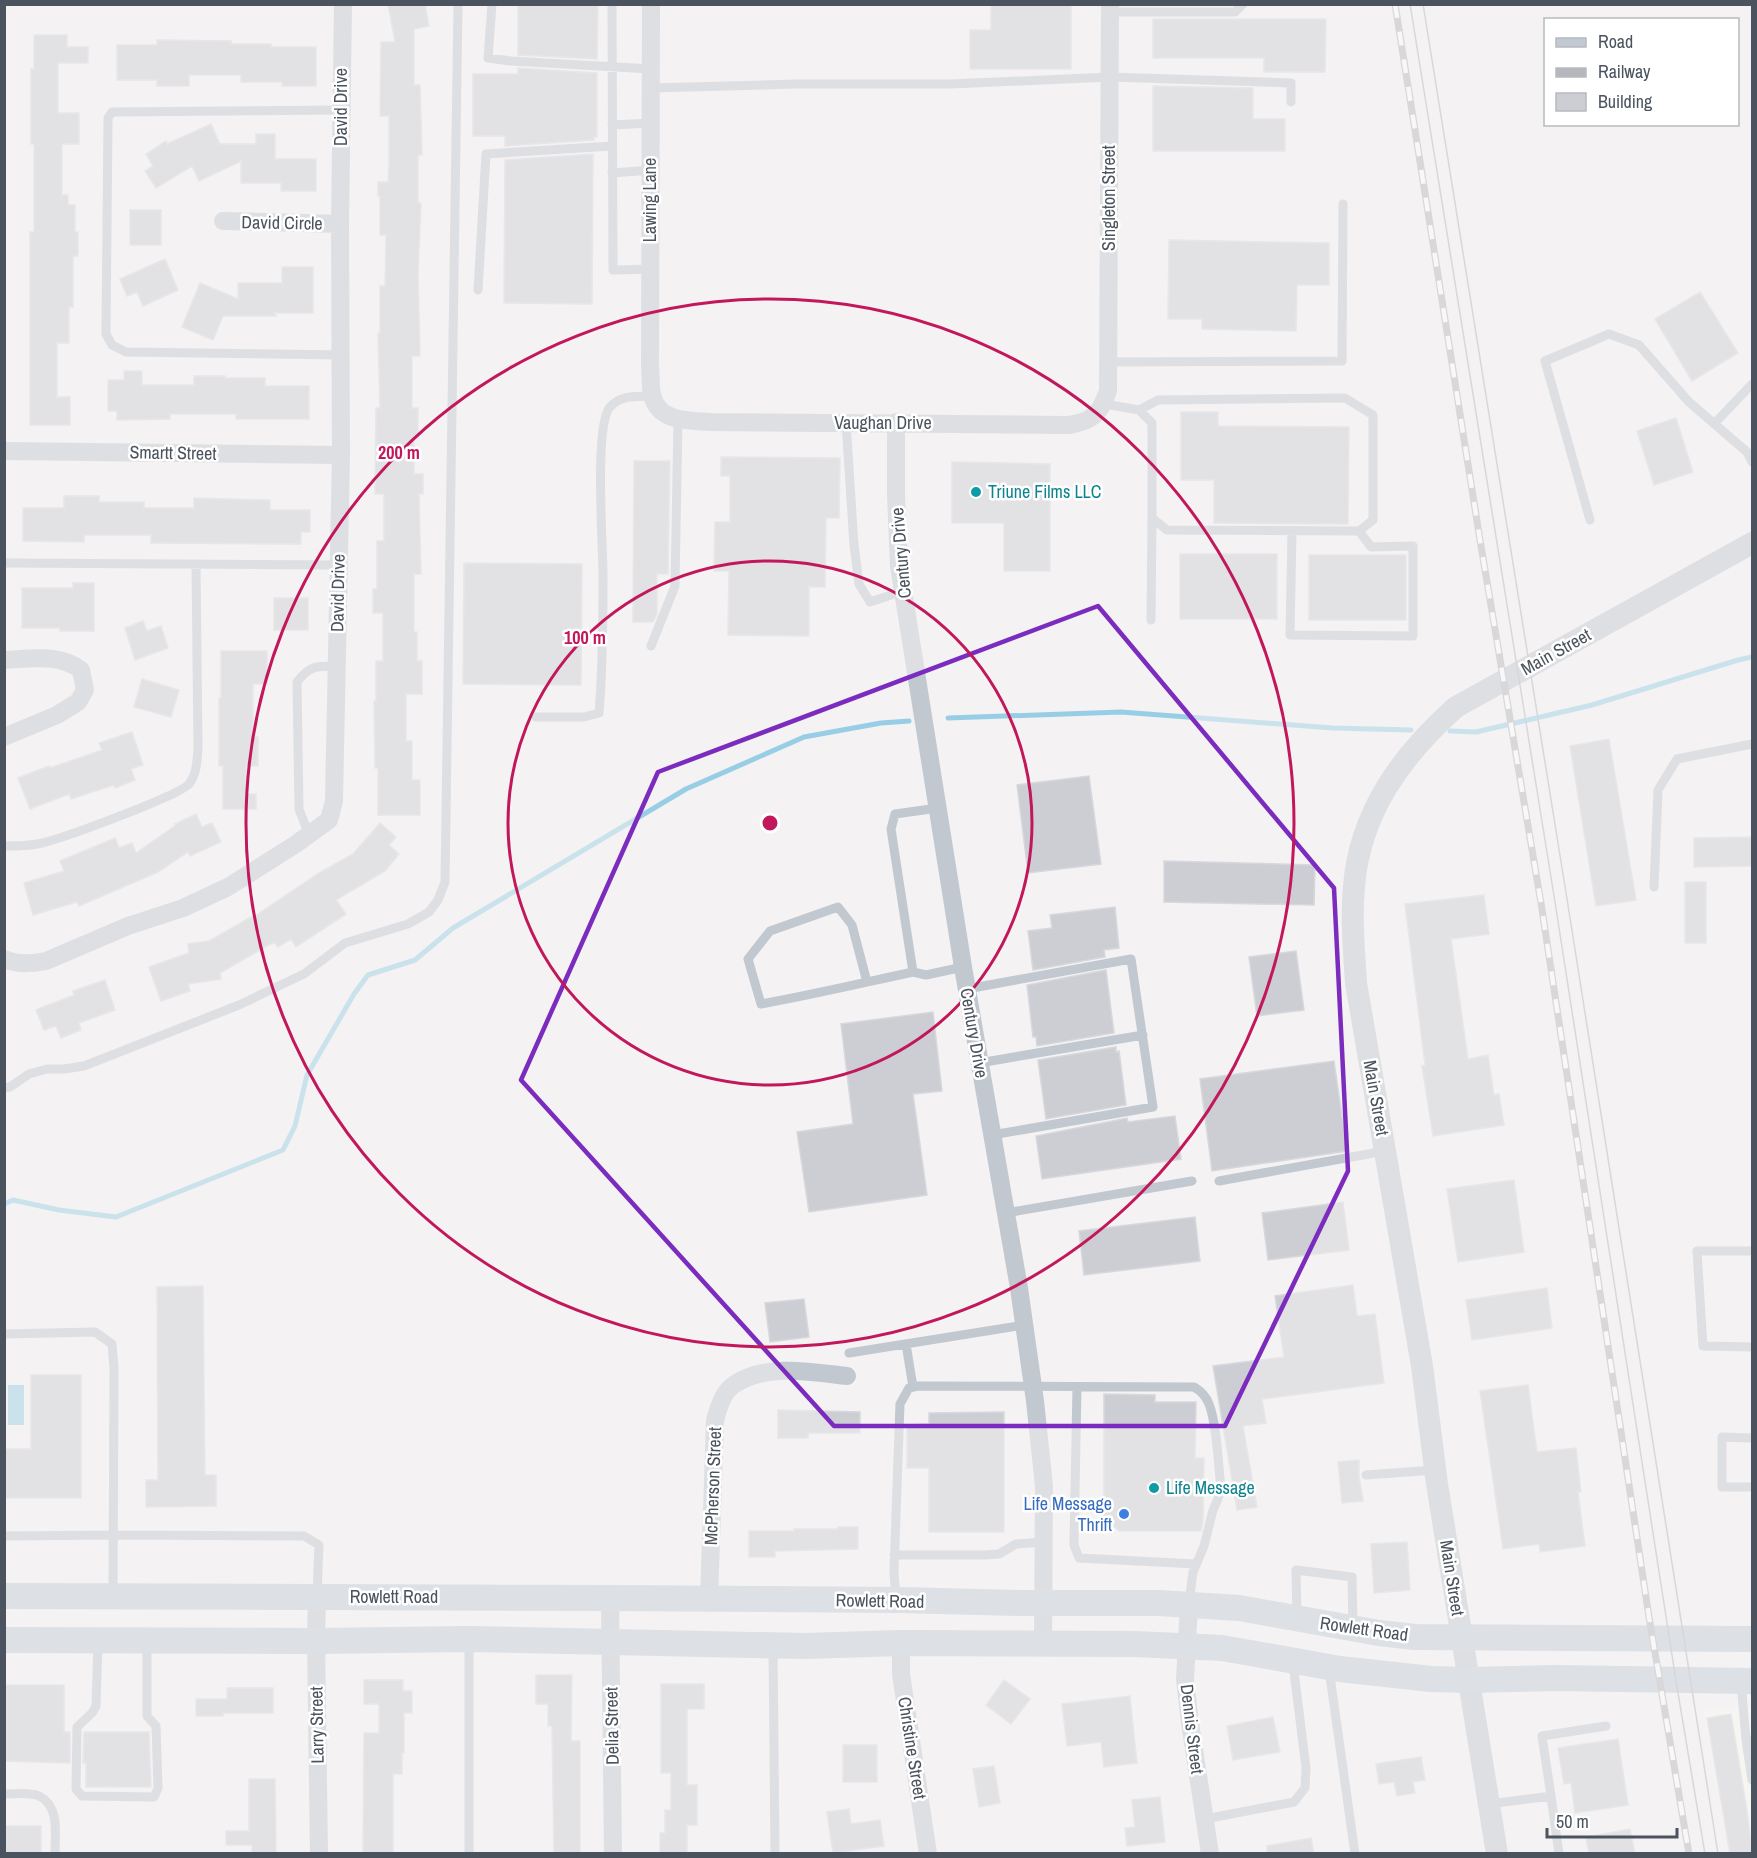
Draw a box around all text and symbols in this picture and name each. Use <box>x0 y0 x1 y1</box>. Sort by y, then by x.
legend <box>1544 18 1739 126</box>
text: Road <box>1598 29 1633 54</box>
text: Railway <box>1598 59 1651 84</box>
street label: David Drive <box>328 68 353 146</box>
text: Building <box>1598 89 1653 114</box>
street label: Singleton Street <box>1096 145 1121 251</box>
street label: Lawing Lane <box>637 158 662 242</box>
street label: David Circle <box>241 209 323 236</box>
street label: Vaughan Drive <box>834 410 932 435</box>
street label: Smartt Street <box>129 439 217 466</box>
text: 200 m <box>378 440 420 465</box>
place label: Triune Films LLC <box>988 479 1101 504</box>
marker: Triune Films LLC <box>969 485 983 499</box>
street label: Century Drive <box>884 507 917 599</box>
street label: David Drive <box>324 554 351 632</box>
street label: Main Street <box>1516 622 1595 681</box>
text: 100 m <box>564 625 606 650</box>
centre of rings <box>760 813 780 833</box>
street label: Century Drive <box>954 986 995 1080</box>
street label: Main Street <box>1358 1058 1395 1138</box>
street label: McPherson Street <box>698 1427 727 1545</box>
place label: Life Message <box>1166 1475 1255 1500</box>
marker: Life Message <box>1147 1481 1161 1495</box>
place label: Life Message Thrift <box>1023 1491 1112 1537</box>
marker: Life Message Thrift <box>1117 1507 1131 1521</box>
street label: Main Street <box>1434 1538 1471 1618</box>
street label: Rowlett Road <box>350 1584 438 1609</box>
street label: Rowlett Road <box>835 1587 925 1614</box>
street label: Rowlett Road <box>1318 1610 1410 1647</box>
street label: Dennis Street <box>1175 1683 1210 1775</box>
street label: Larry Street <box>303 1686 330 1764</box>
street label: Delia Street <box>598 1687 625 1765</box>
street label: Christine Street <box>892 1695 933 1801</box>
scale bar <box>1547 1801 1678 1839</box>
text: 50 m <box>1556 1809 1589 1834</box>

